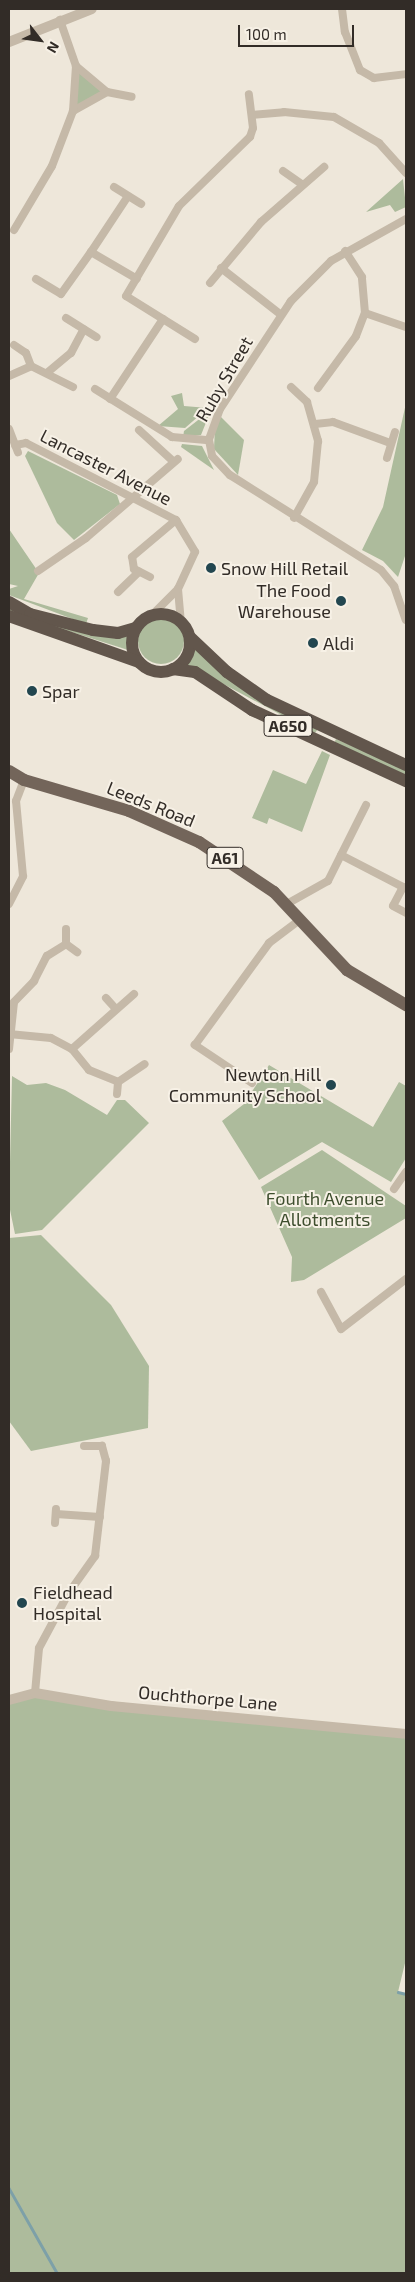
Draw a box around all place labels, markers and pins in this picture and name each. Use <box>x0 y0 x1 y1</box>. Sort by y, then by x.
place label: Snow Hill Retail <box>221 557 349 579</box>
marker: Snow Hill Retail <box>205 562 217 574</box>
place label: The Food Warehouse <box>238 580 331 622</box>
marker: The Food Warehouse <box>335 595 347 607</box>
place label: Aldi <box>323 632 354 654</box>
marker: Aldi <box>307 637 319 649</box>
place label: Spar <box>42 680 80 702</box>
marker: Spar <box>26 685 38 697</box>
place label: Newton Hill Community School <box>168 1064 321 1106</box>
marker: Newton Hill Community School <box>325 1079 337 1091</box>
place label: Fieldhead Hospital <box>33 1582 113 1625</box>
marker: Fieldhead Hospital <box>15 1596 29 1610</box>

